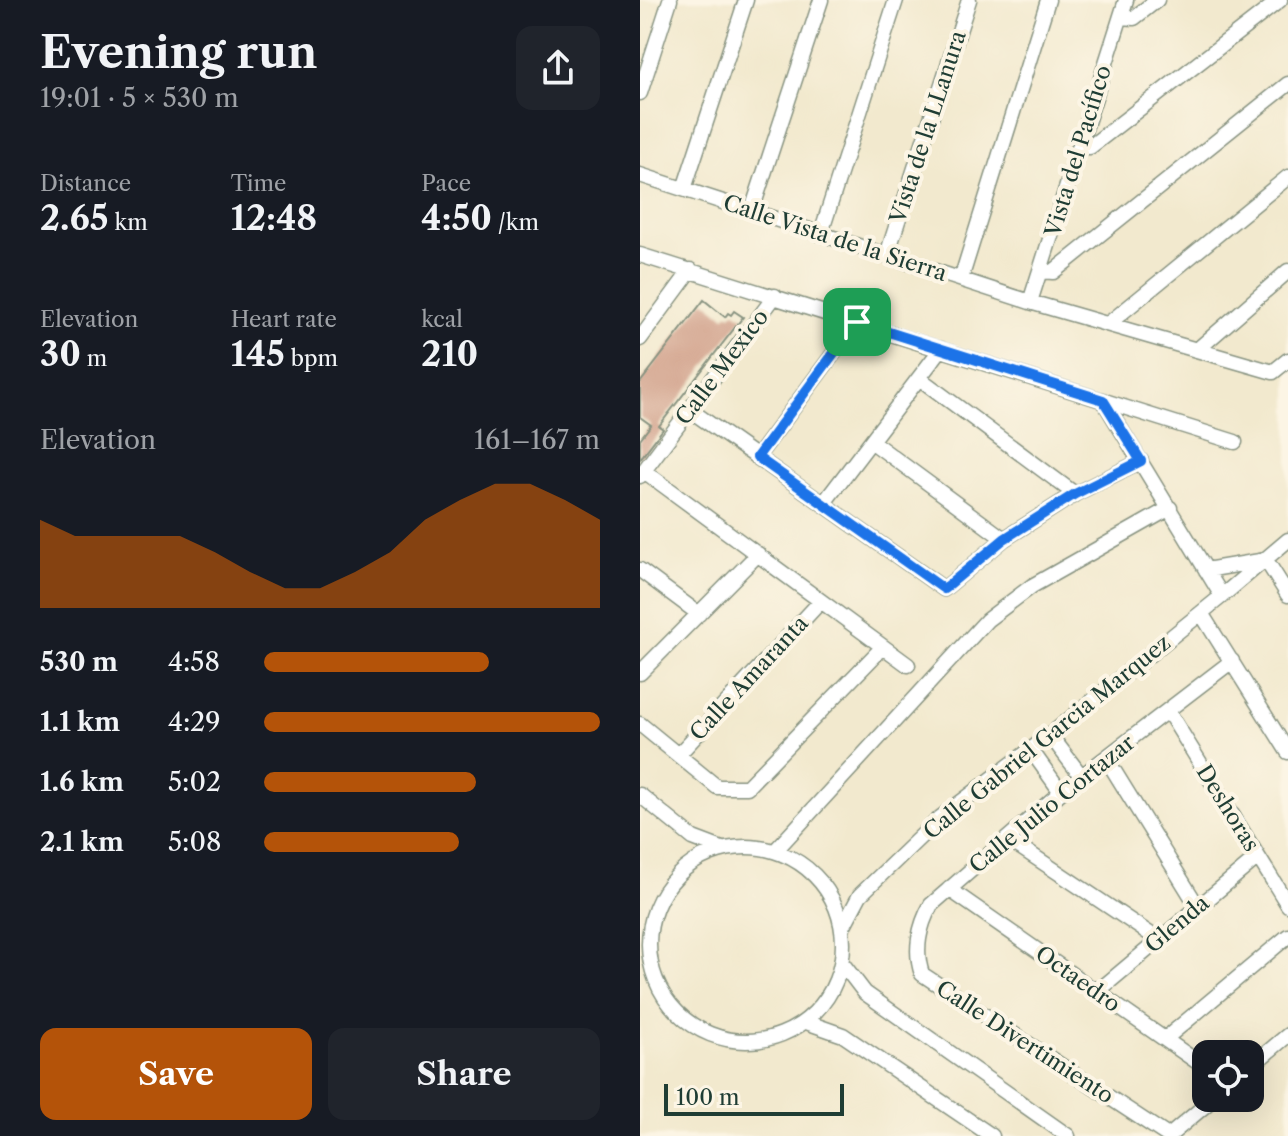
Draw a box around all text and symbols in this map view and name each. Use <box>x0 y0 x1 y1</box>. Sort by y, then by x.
text: Evening run <box>40 25 317 79</box>
button: share <box>516 26 600 110</box>
street label: Vista de la LLanura <box>884 27 972 228</box>
street label: Vista del Pacífico <box>1039 62 1117 241</box>
text: 19:01 · 5 × 530 m <box>40 82 239 114</box>
text: Distance <box>40 170 131 197</box>
text: Time <box>231 170 286 197</box>
text: Pace <box>421 170 471 197</box>
street label: Calle Vista de la Sierra <box>720 189 951 287</box>
text: 2.65 <box>40 197 109 239</box>
text: 12:48 <box>231 197 317 239</box>
text: 4:50 <box>421 197 492 239</box>
text: km <box>109 209 148 236</box>
text: /km <box>492 209 539 236</box>
pin <box>823 288 891 356</box>
icon: arrive <box>835 300 879 344</box>
street label: Calle Mexico <box>670 304 774 430</box>
text: Elevation <box>40 306 138 333</box>
text: Heart rate <box>231 306 337 333</box>
text: kcal <box>421 306 463 333</box>
text: 30 <box>40 333 81 375</box>
text: 145 <box>231 333 285 375</box>
text: 210 <box>421 333 478 375</box>
text: m <box>81 345 107 372</box>
text: bpm <box>285 345 338 372</box>
text: Elevation <box>40 424 156 456</box>
text: 161–167 m <box>474 424 600 456</box>
street label: Calle Amaranta <box>684 610 814 746</box>
street label: Calle Gabriel Garcia Marquez <box>918 629 1176 845</box>
text: 530 m <box>40 646 118 678</box>
text: 4:58 <box>168 646 220 678</box>
text: 1.1 km <box>40 706 120 738</box>
text: 4:29 <box>168 706 221 738</box>
street label: Calle Julio Cortazar <box>964 729 1140 879</box>
street label: Deshoras <box>1191 760 1265 856</box>
text: 1.6 km <box>40 766 124 798</box>
text: 5:02 <box>168 766 221 798</box>
text: 2.1 km <box>40 826 124 858</box>
text: 5:08 <box>168 826 221 858</box>
street label: Glenda <box>1139 889 1215 959</box>
street label: Octaedro <box>1030 940 1126 1018</box>
street label: Calle Divertimiento <box>931 975 1119 1109</box>
button: Save <box>40 1028 312 1120</box>
button: Share <box>328 1028 600 1120</box>
map controls <box>1192 1040 1264 1112</box>
button: locate <box>1192 1040 1264 1112</box>
scale bar <box>664 1080 844 1116</box>
text: 100 m <box>676 1084 739 1111</box>

